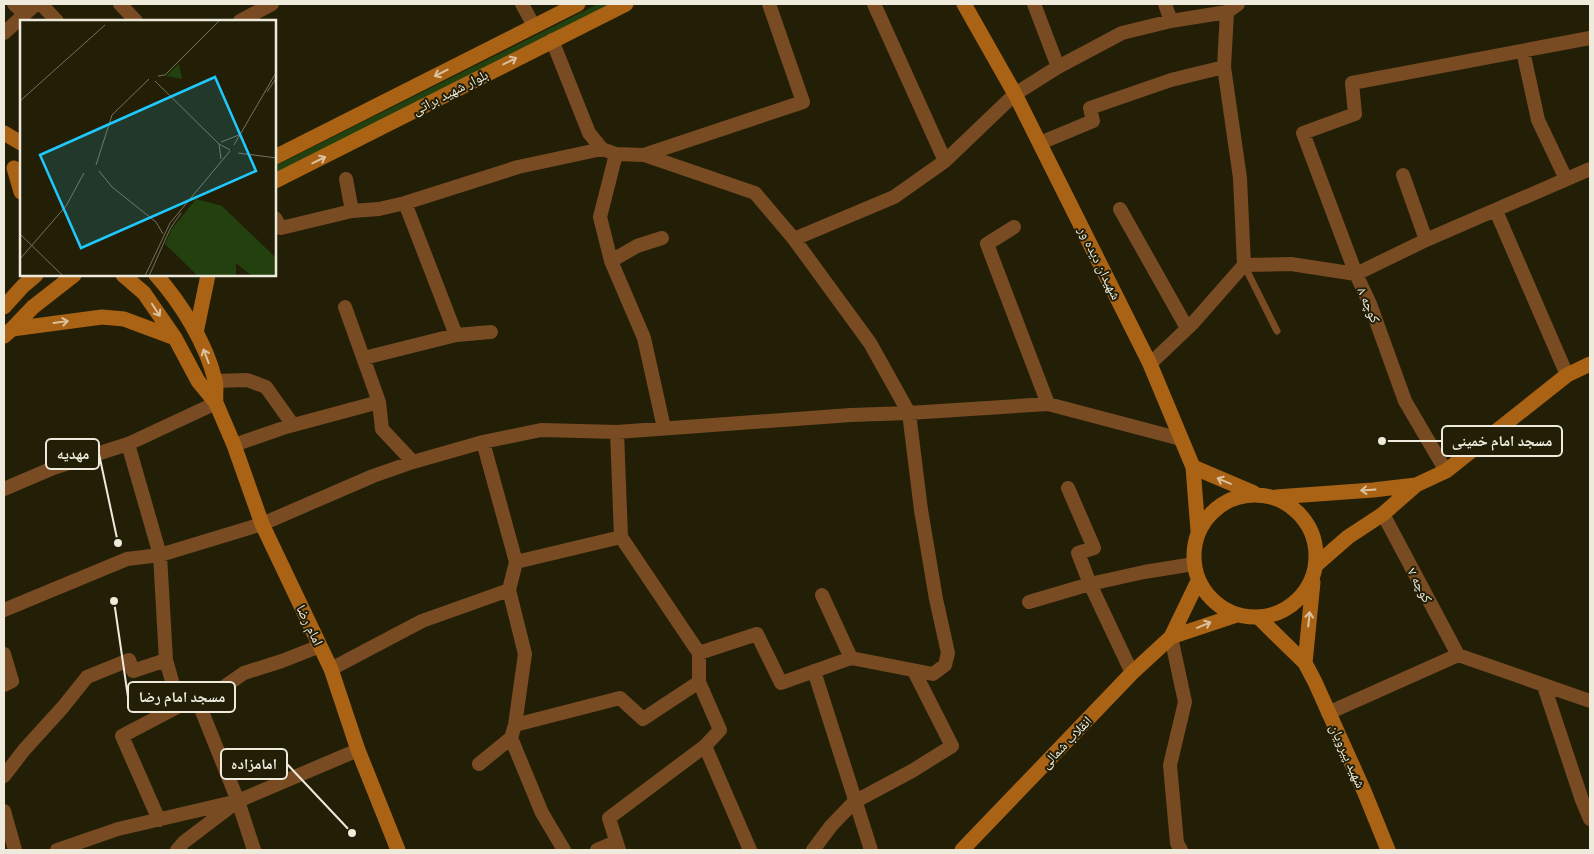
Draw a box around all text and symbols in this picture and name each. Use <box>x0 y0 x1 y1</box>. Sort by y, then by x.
inset map <box>20 20 276 276</box>
one-way arrow <box>502 56 517 65</box>
street label: بلوار شهید براتی <box>409 66 491 119</box>
one-way arrow <box>434 69 449 78</box>
one-way arrow <box>311 154 326 164</box>
street label: شهیدان دیده ور <box>1074 223 1125 303</box>
street label: کوچه ۸ <box>1353 285 1384 326</box>
one-way arrow <box>150 303 161 317</box>
one-way arrow <box>52 317 68 327</box>
one-way arrow <box>201 349 210 364</box>
callout: مسجد امام خمینی <box>1442 426 1562 456</box>
text: مسجد امام خمینی <box>1452 432 1552 451</box>
callout: مهدیه <box>46 439 99 469</box>
text: مهدیه <box>57 445 89 463</box>
one-way arrow <box>1217 475 1232 485</box>
one-way arrow <box>1360 486 1376 495</box>
street label: کوچه ۷ <box>1404 565 1436 606</box>
street label: امام رضا <box>291 602 327 649</box>
one-way arrow <box>1304 612 1314 628</box>
one-way arrow <box>1196 620 1211 630</box>
callout: مسجد امام رضا <box>128 682 235 712</box>
text: مسجد امام رضا <box>139 688 225 707</box>
street label: انقلاب شمالی <box>1037 713 1096 772</box>
street label: شهید پیرویان <box>1326 722 1369 791</box>
callout: امامزاده <box>221 749 287 779</box>
text: امامزاده <box>231 755 277 772</box>

